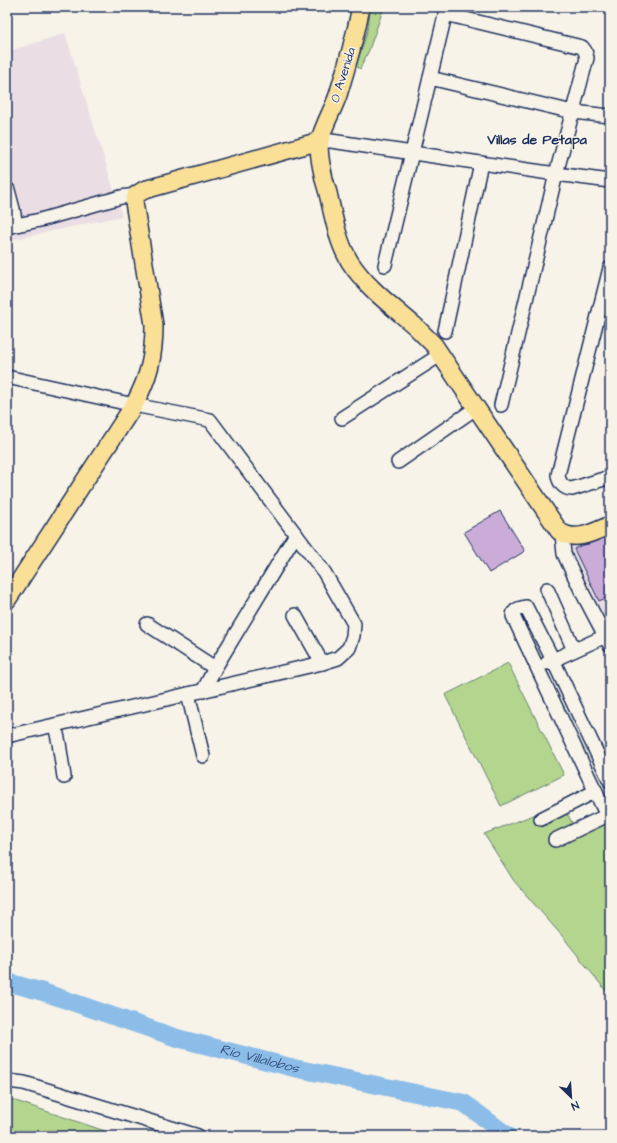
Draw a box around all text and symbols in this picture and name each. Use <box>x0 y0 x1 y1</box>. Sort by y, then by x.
street label: 0 Avenida <box>326 45 361 105</box>
district label: Villas de Petapa <box>486 130 588 150</box>
water label: Río Villalobos <box>218 1039 301 1079</box>
north arrow <box>551 1077 591 1117</box>
text: N <box>569 1097 581 1114</box>

